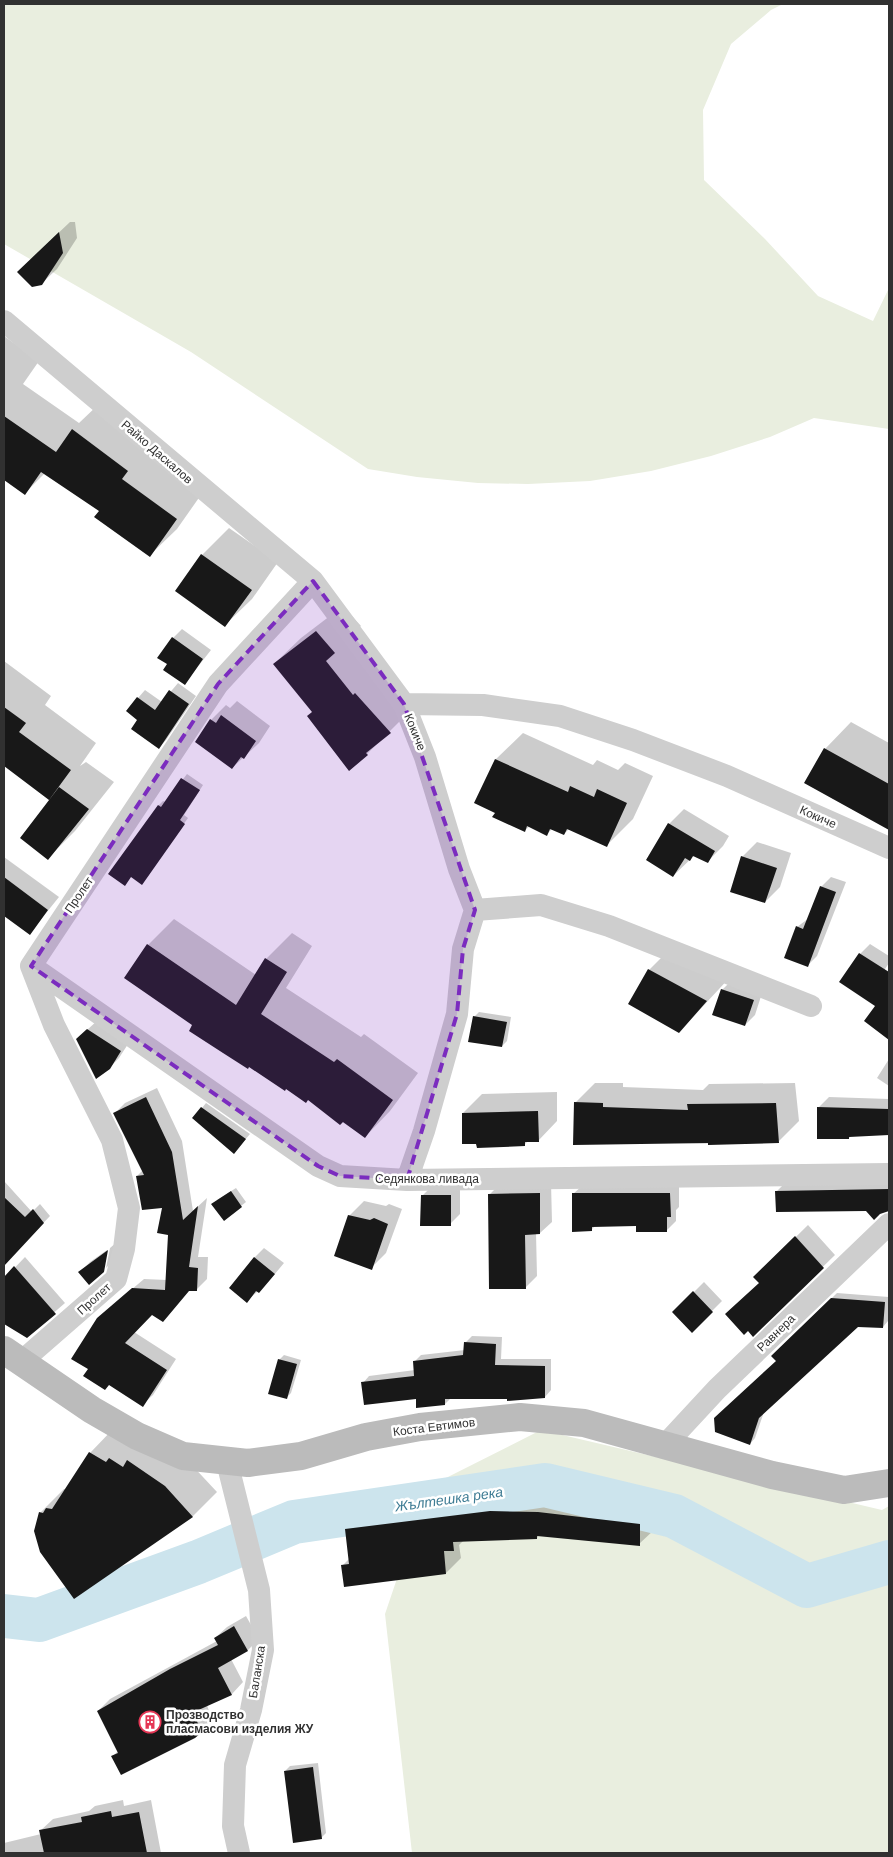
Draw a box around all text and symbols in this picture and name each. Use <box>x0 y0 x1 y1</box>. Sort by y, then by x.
street label: Райко Даскалов <box>119 417 195 487</box>
street label: Кокиче <box>401 712 429 753</box>
street label: Кокиче <box>798 803 839 831</box>
street label: Пролет <box>62 874 96 916</box>
street label: Седянкова ливада <box>375 1172 479 1186</box>
street label: Пролет <box>74 1280 114 1318</box>
street label: Равнера <box>754 1311 798 1354</box>
street label: Коста Евтимов <box>392 1415 476 1439</box>
water label: Жълтешка река <box>393 1483 504 1515</box>
street label: Баланска <box>246 1644 268 1699</box>
place label: Прозводство пласмасови изделия ЖУ <box>166 1708 314 1736</box>
building icon: Прозводство пласмасови изделия ЖУ <box>138 1710 162 1734</box>

